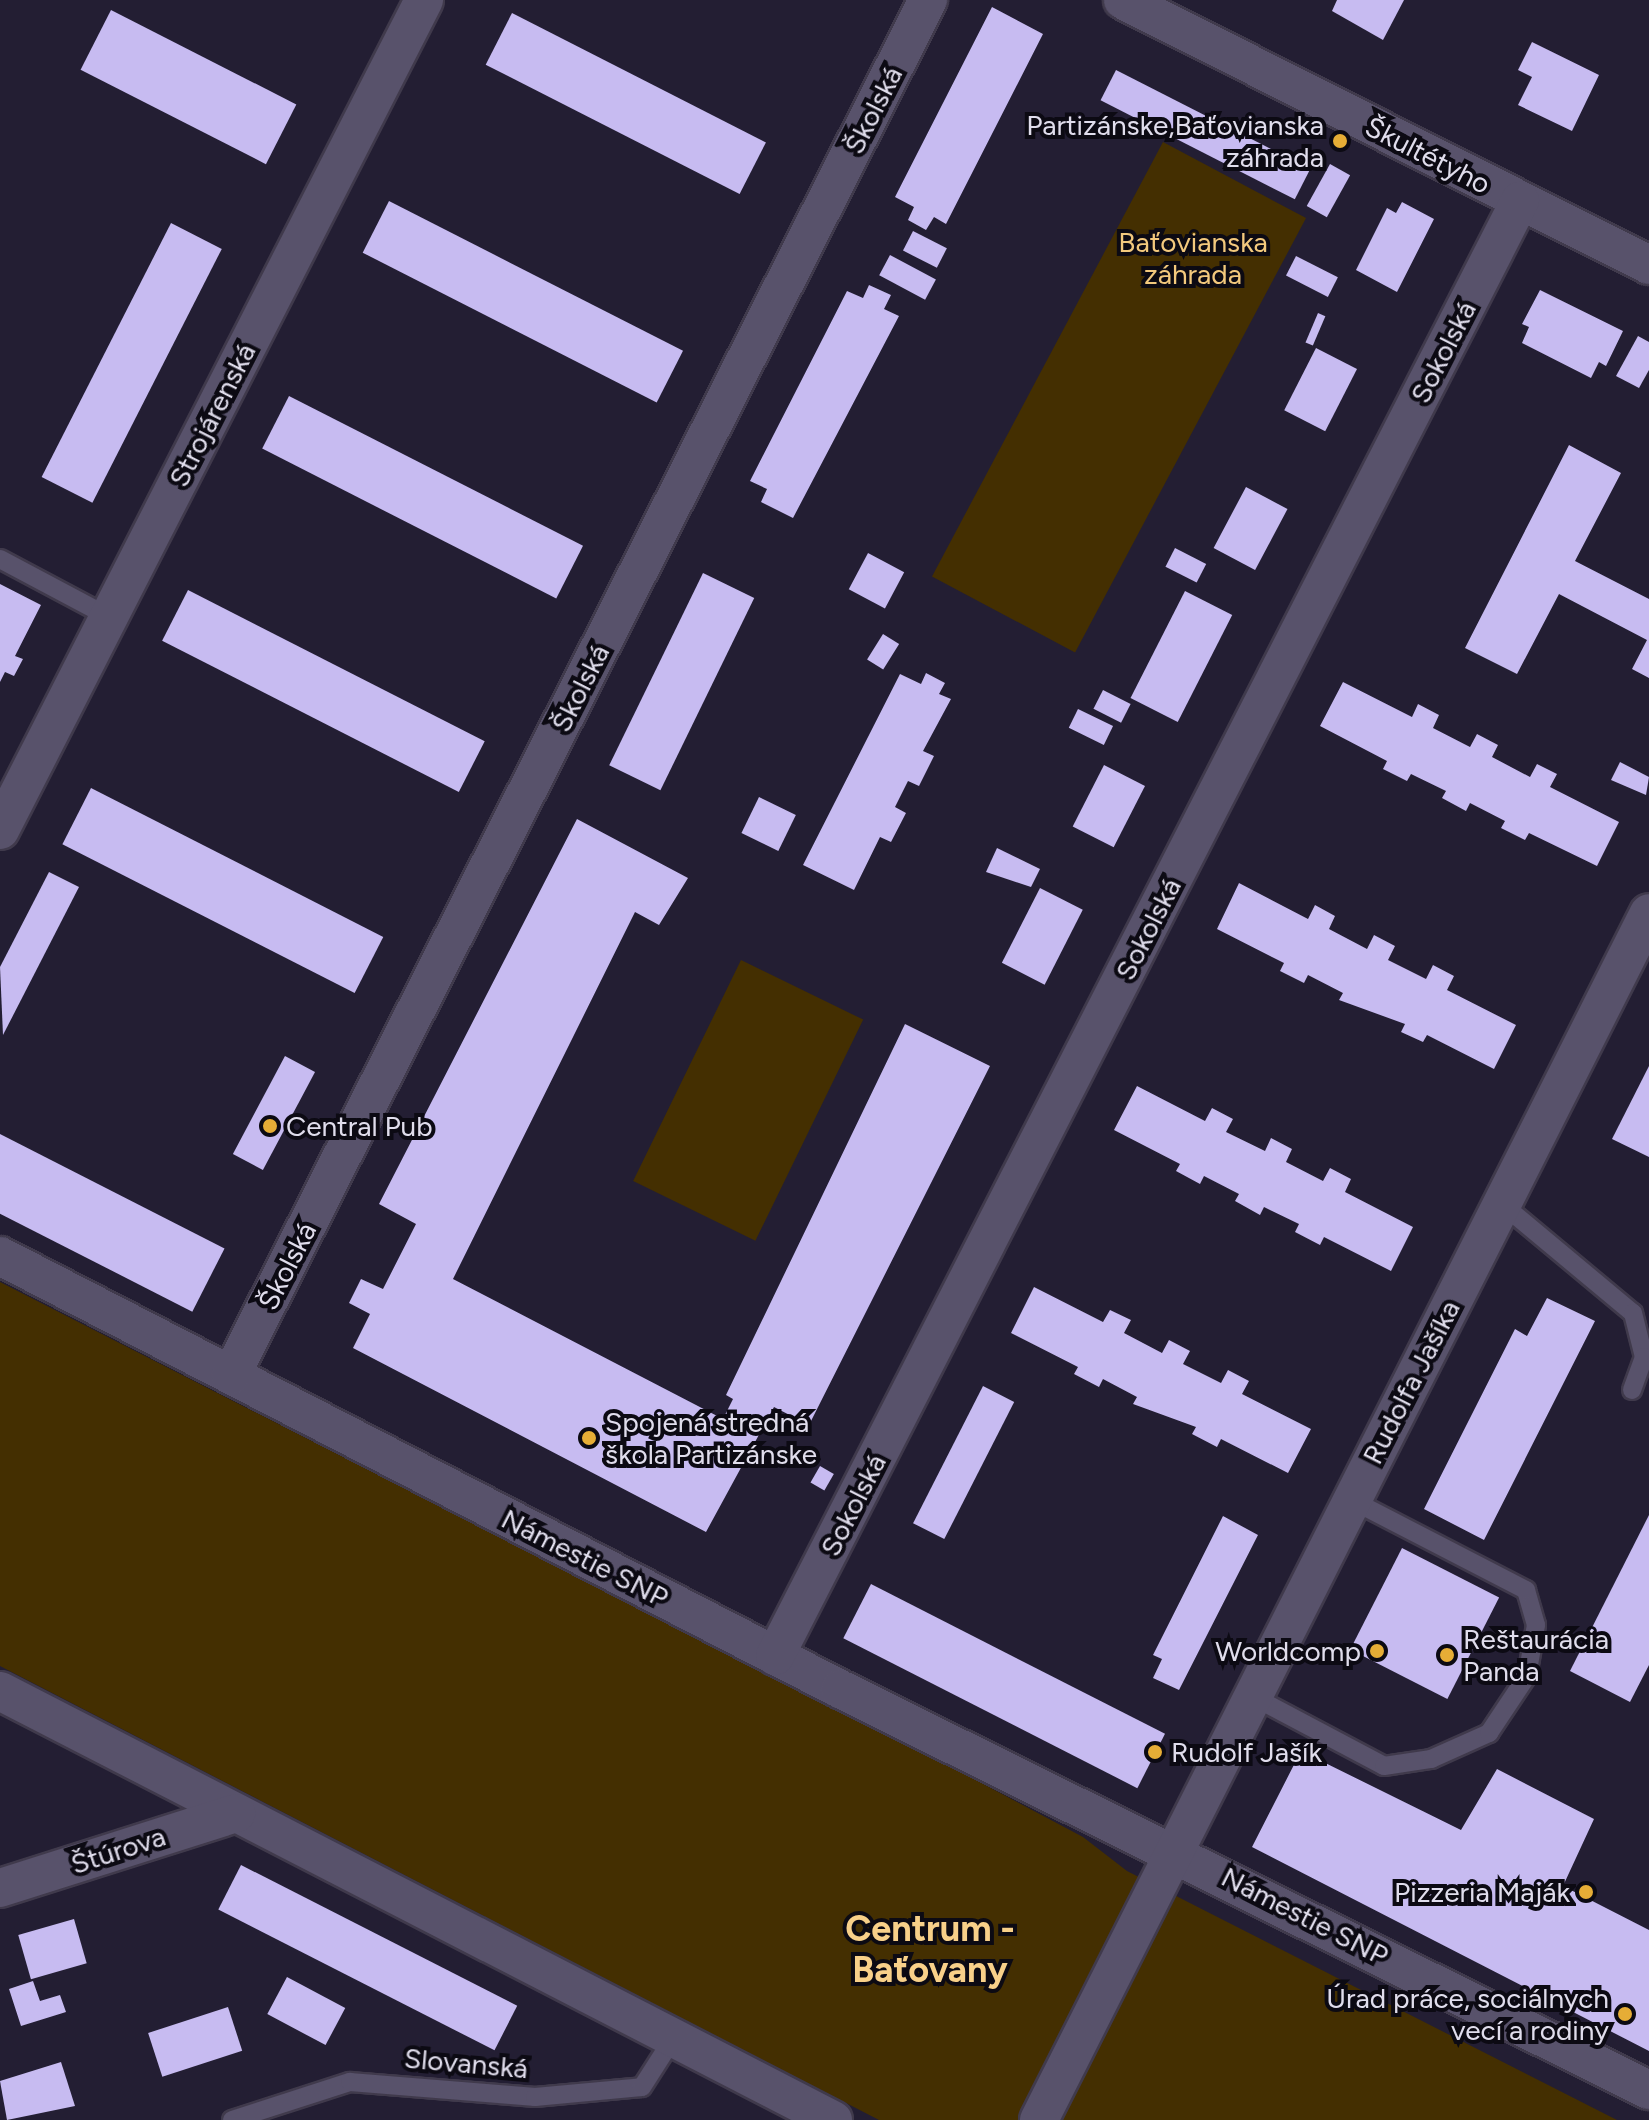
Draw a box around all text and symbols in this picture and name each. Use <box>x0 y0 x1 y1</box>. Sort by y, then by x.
street label: Školská <box>837 61 909 159</box>
place label: Partizánske,Baťovianska záhrada <box>1026 108 1324 174</box>
street label: Škultétyho <box>1360 109 1496 201</box>
marker: Partizánske,Baťovianska záhrada <box>1331 132 1349 150</box>
park label: Baťovianska záhrada <box>1118 225 1268 291</box>
street label: Sokolská <box>1403 296 1483 408</box>
street label: Strojárenská <box>162 338 262 492</box>
street label: Školská <box>544 639 616 737</box>
street label: Sokolská <box>1108 873 1188 985</box>
place label: Central Pub <box>286 1109 433 1143</box>
marker: Central Pub <box>261 1117 279 1135</box>
street label: Školská <box>251 1217 323 1315</box>
street label: Rudolfa Jašíka <box>1355 1294 1467 1470</box>
place label: Spojená stredná škola Partizánske <box>605 1405 817 1471</box>
marker: Spojená stredná škola Partizánske <box>580 1429 598 1447</box>
street label: Sokolská <box>813 1449 893 1561</box>
street label: Námestie SNP <box>496 1502 674 1614</box>
place label: Reštaurácia Panda <box>1463 1622 1609 1688</box>
place label: Worldcomp <box>1215 1634 1361 1668</box>
marker: Worldcomp <box>1368 1642 1386 1660</box>
marker: Reštaurácia Panda <box>1438 1646 1456 1664</box>
place label: Rudolf Jašík <box>1171 1735 1322 1769</box>
marker: Rudolf Jašík <box>1146 1743 1164 1761</box>
street label: Štúrova <box>67 1819 169 1881</box>
street label: Námestie SNP <box>1216 1860 1394 1972</box>
place label: Pizzeria Maják <box>1394 1875 1570 1909</box>
marker: Pizzeria Maják <box>1577 1883 1595 1901</box>
district label: Centrum - Baťovany <box>845 1906 1015 1991</box>
place label: Úrad práce, sociálnych vecí a rodiny <box>1326 1981 1609 2047</box>
marker: Úrad práce, sociálnych vecí a rodiny <box>1616 2005 1634 2023</box>
street label: Slovanská <box>403 2041 529 2085</box>

